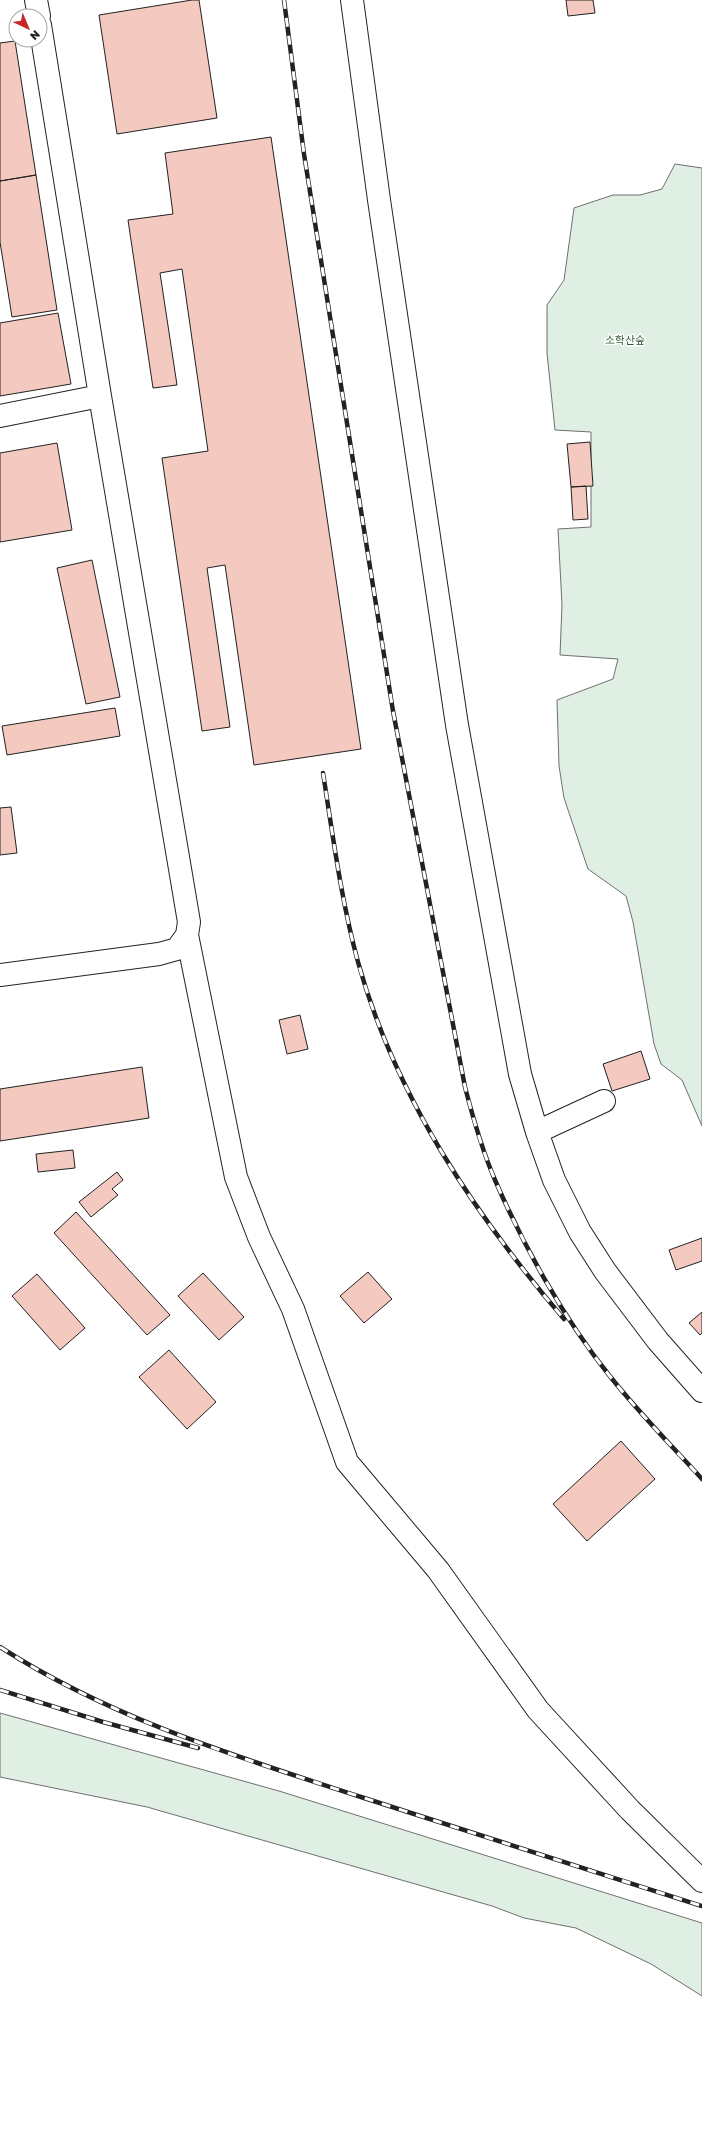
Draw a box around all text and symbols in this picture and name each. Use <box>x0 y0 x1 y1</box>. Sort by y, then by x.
north arrow <box>8 8 48 48</box>
text: N <box>28 28 43 43</box>
park label: 소학산숲 <box>605 333 645 346</box>

